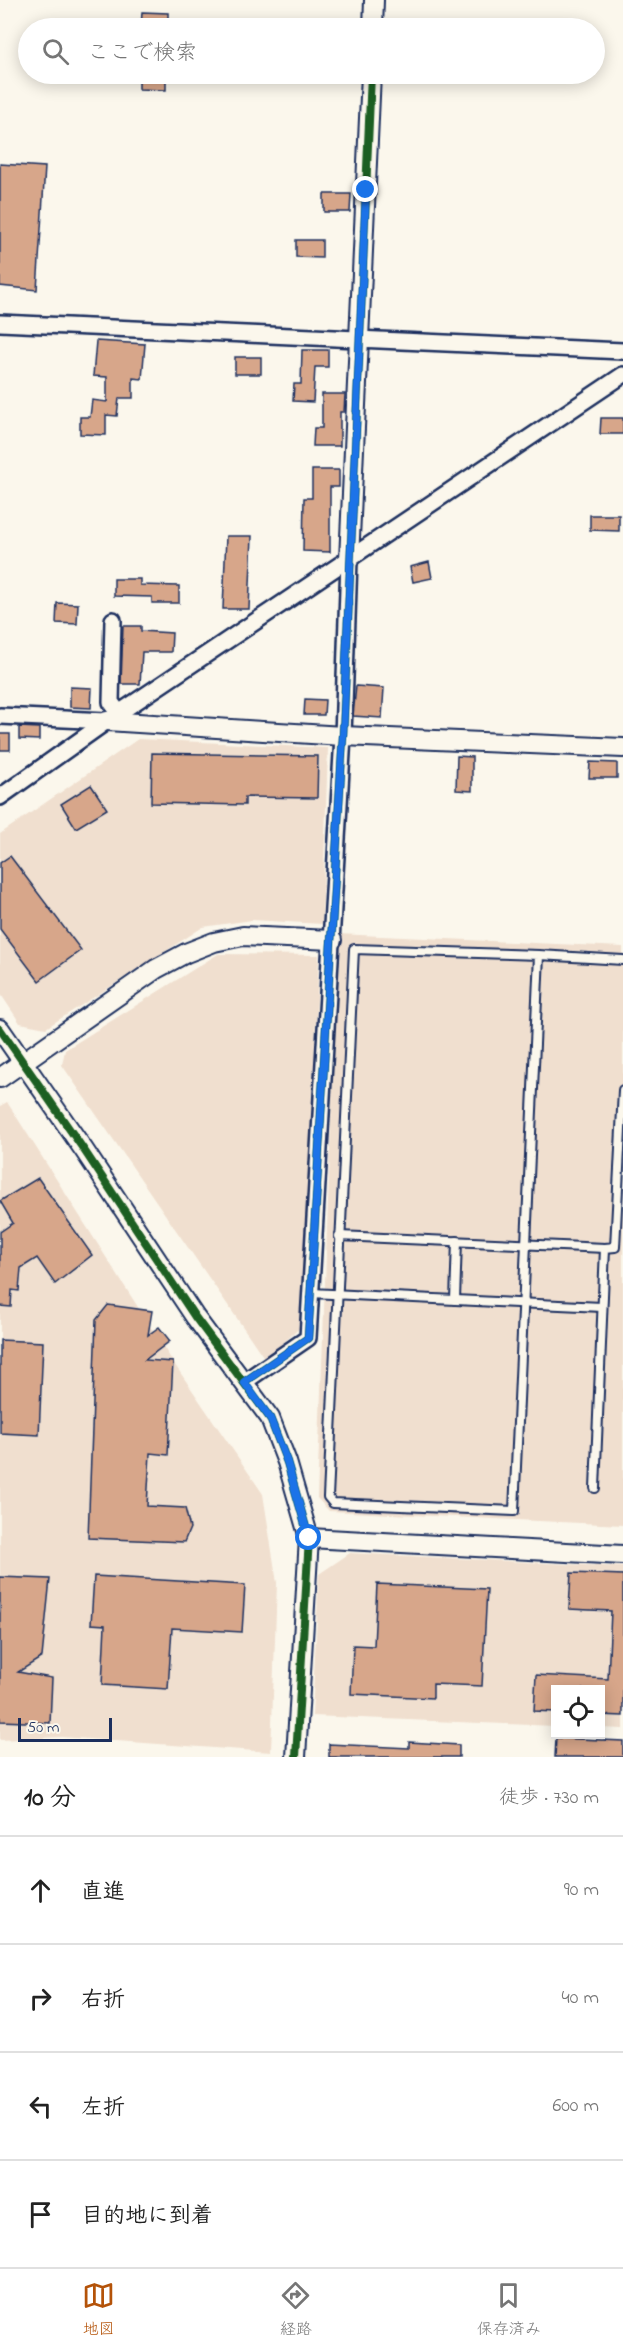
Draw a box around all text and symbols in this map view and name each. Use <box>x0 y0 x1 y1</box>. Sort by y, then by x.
search box <box>18 18 605 84</box>
icon: search <box>39 35 72 68</box>
text: ここで検索 <box>87 38 197 70</box>
route end <box>352 176 378 202</box>
route start <box>295 1524 321 1550</box>
map controls <box>551 1685 605 1739</box>
button: locate <box>551 1685 605 1739</box>
scale bar <box>18 1715 112 1742</box>
text: 50 m <box>27 1716 59 1740</box>
text: 10 分 <box>24 1780 76 1818</box>
text: 徒歩 · 730 m <box>499 1784 599 1813</box>
icon: ahead <box>24 1874 57 1907</box>
text: 90 m <box>564 1876 599 1905</box>
text: 直進 <box>81 1877 125 1909</box>
icon: right <box>24 1982 57 2015</box>
text: 40 m <box>562 1984 599 2013</box>
text: 右折 <box>81 1985 125 2017</box>
icon: left <box>24 2090 57 2123</box>
text: 600 m <box>552 2092 599 2121</box>
text: 左折 <box>81 2093 125 2125</box>
icon: arrive <box>24 2198 57 2231</box>
text: 目的地に到着 <box>81 2201 213 2233</box>
tab: 地図 <box>82 2279 115 2342</box>
tab: 経路 <box>279 2279 312 2342</box>
tab: 保存済み <box>477 2279 541 2342</box>

